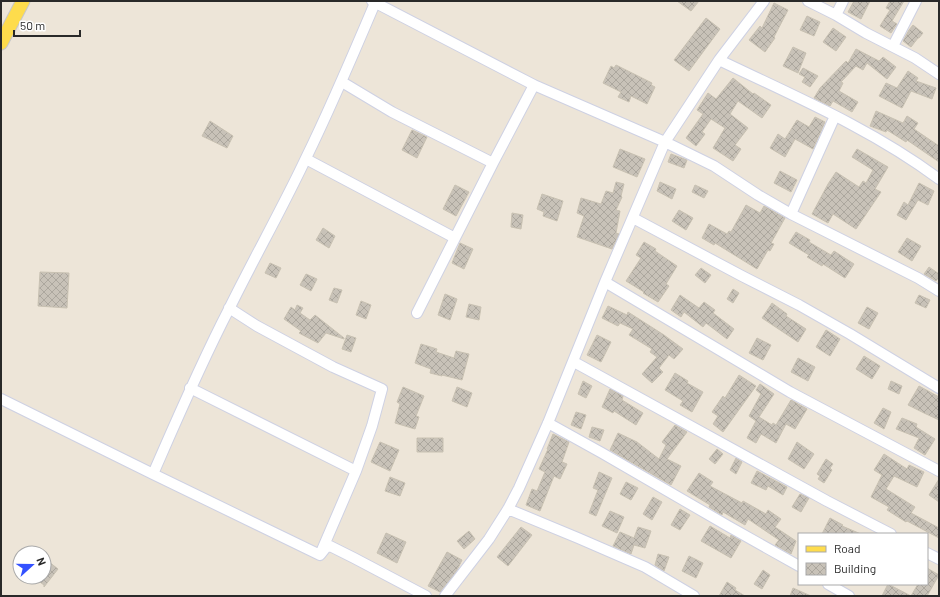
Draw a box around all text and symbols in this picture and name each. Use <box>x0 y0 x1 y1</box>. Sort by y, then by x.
scale bar <box>14 12 80 38</box>
text: 50 m <box>20 18 45 32</box>
legend <box>798 533 928 585</box>
text: Road <box>834 541 861 555</box>
north arrow <box>12 545 52 585</box>
text: N <box>34 555 49 567</box>
text: Building <box>834 561 876 575</box>

